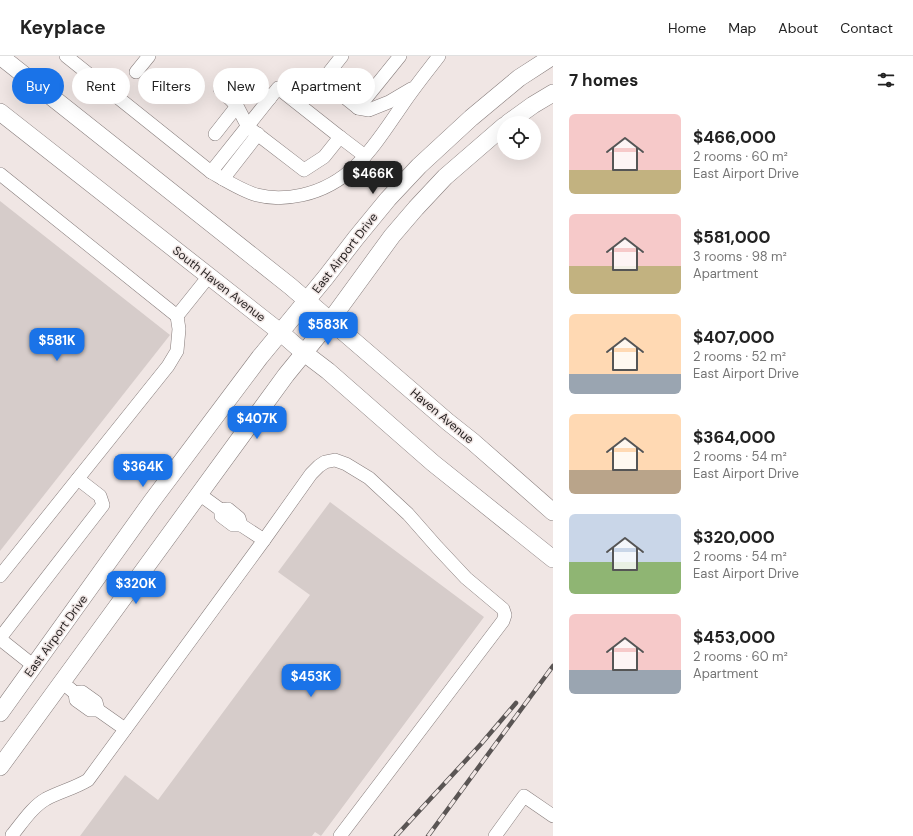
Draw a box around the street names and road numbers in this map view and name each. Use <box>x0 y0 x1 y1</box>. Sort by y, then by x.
street label: East Airport Drive <box>309 209 381 296</box>
street label: South Haven Avenue <box>169 243 269 325</box>
street label: Haven Avenue <box>407 385 477 447</box>
street label: East Airport Drive <box>21 592 91 680</box>

